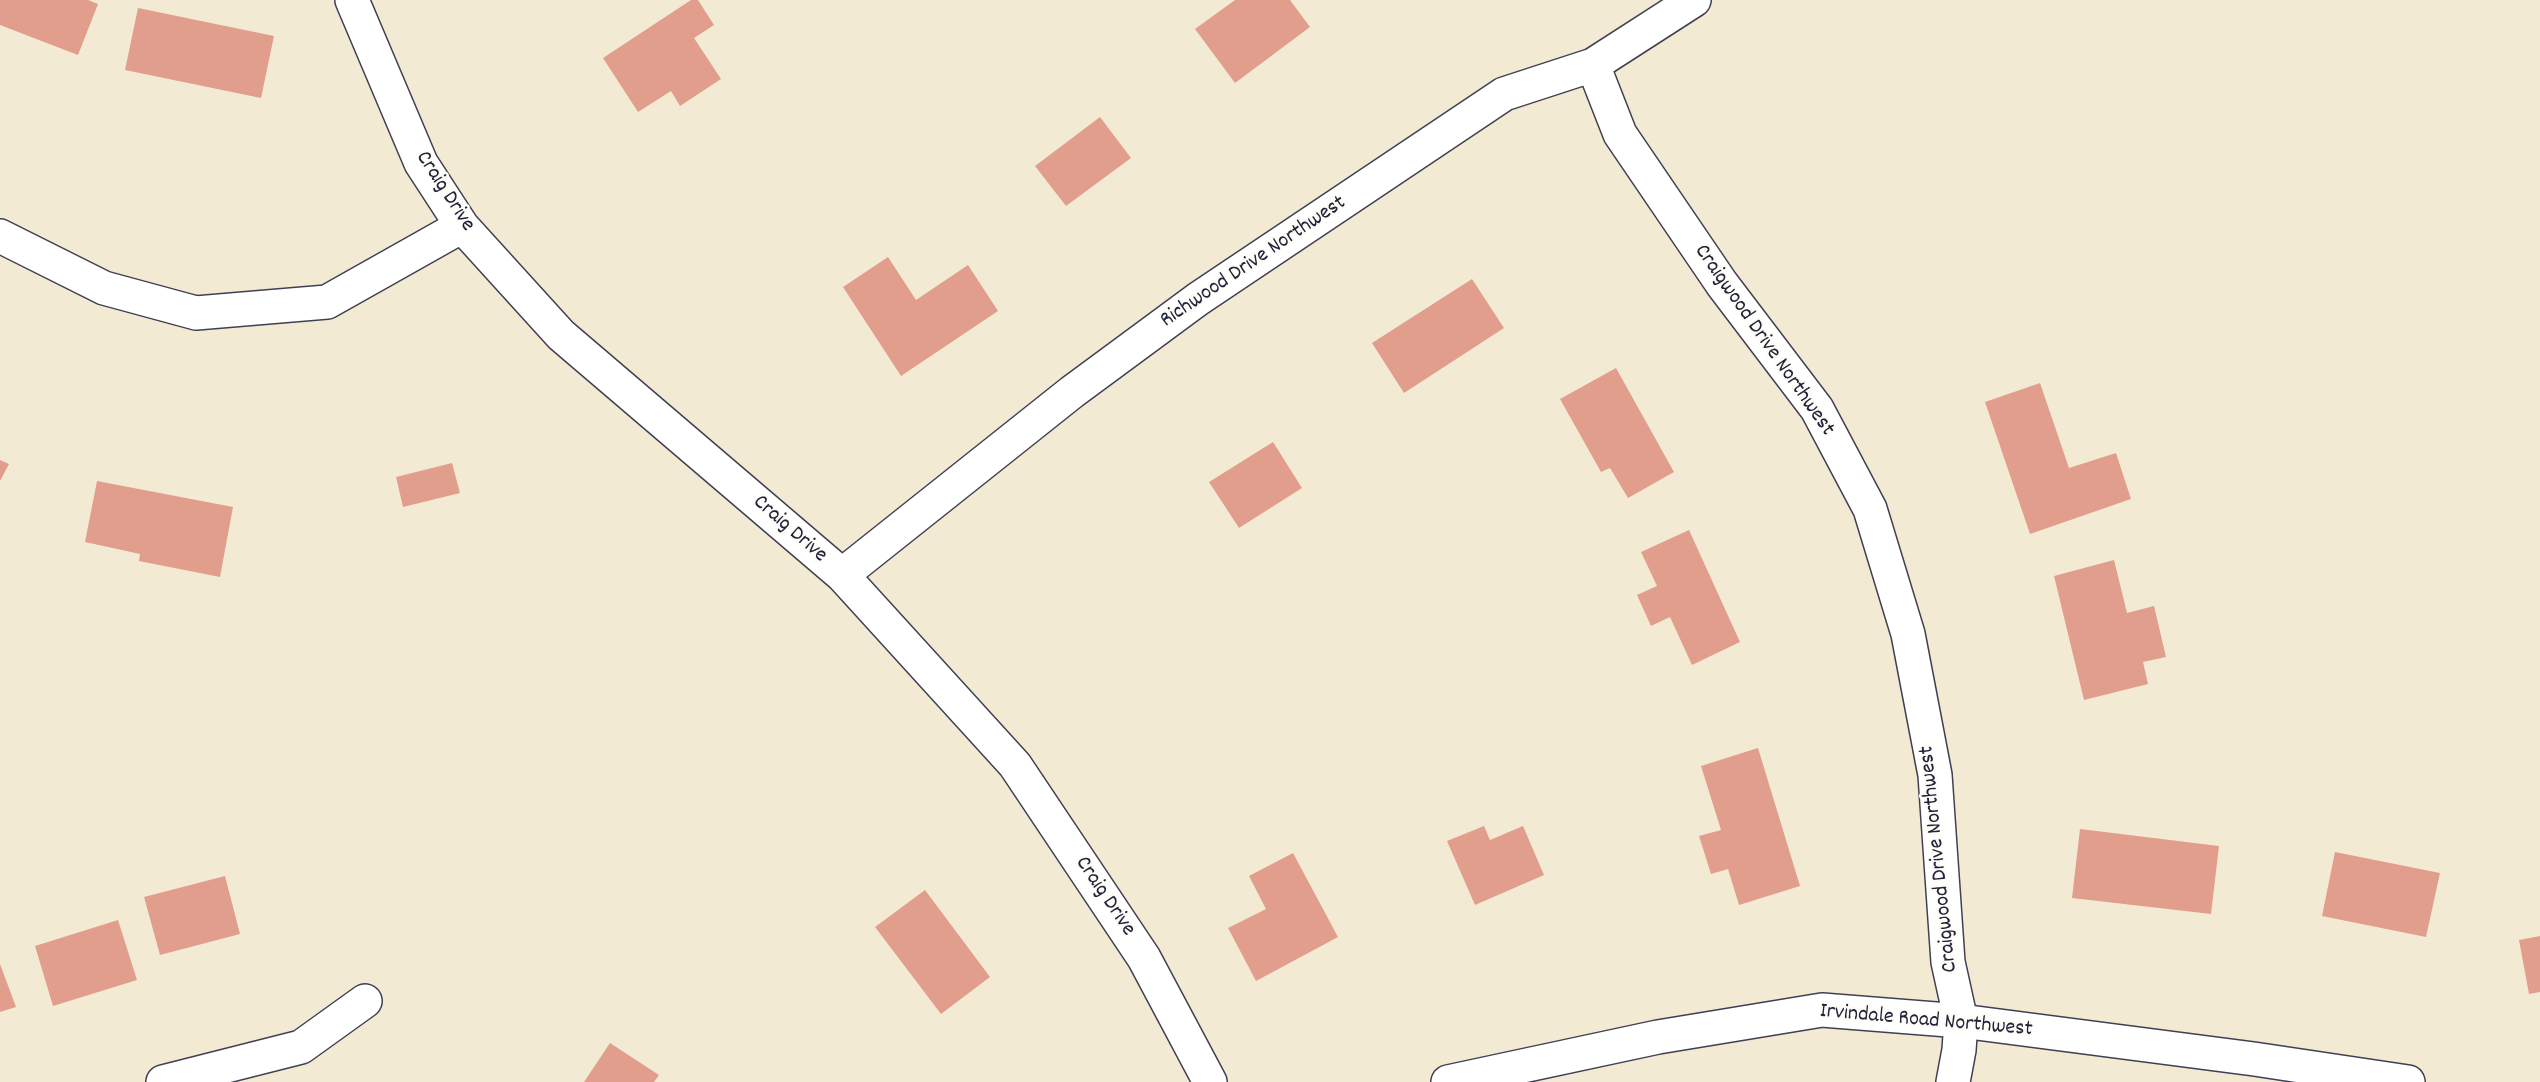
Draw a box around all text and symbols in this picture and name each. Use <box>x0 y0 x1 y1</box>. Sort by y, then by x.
street label: Craig Drive <box>408 147 480 237</box>
street label: Richwood Drive Northwest <box>1156 191 1352 335</box>
street label: Craigwood Drive Northwest <box>1687 240 1839 442</box>
street label: Craig Drive <box>746 490 832 570</box>
street label: Craigwood Drive Northwest <box>1915 744 1965 974</box>
street label: Craig Drive <box>1068 852 1140 942</box>
street label: Irvindale Road Northwest <box>1819 1000 2033 1044</box>

